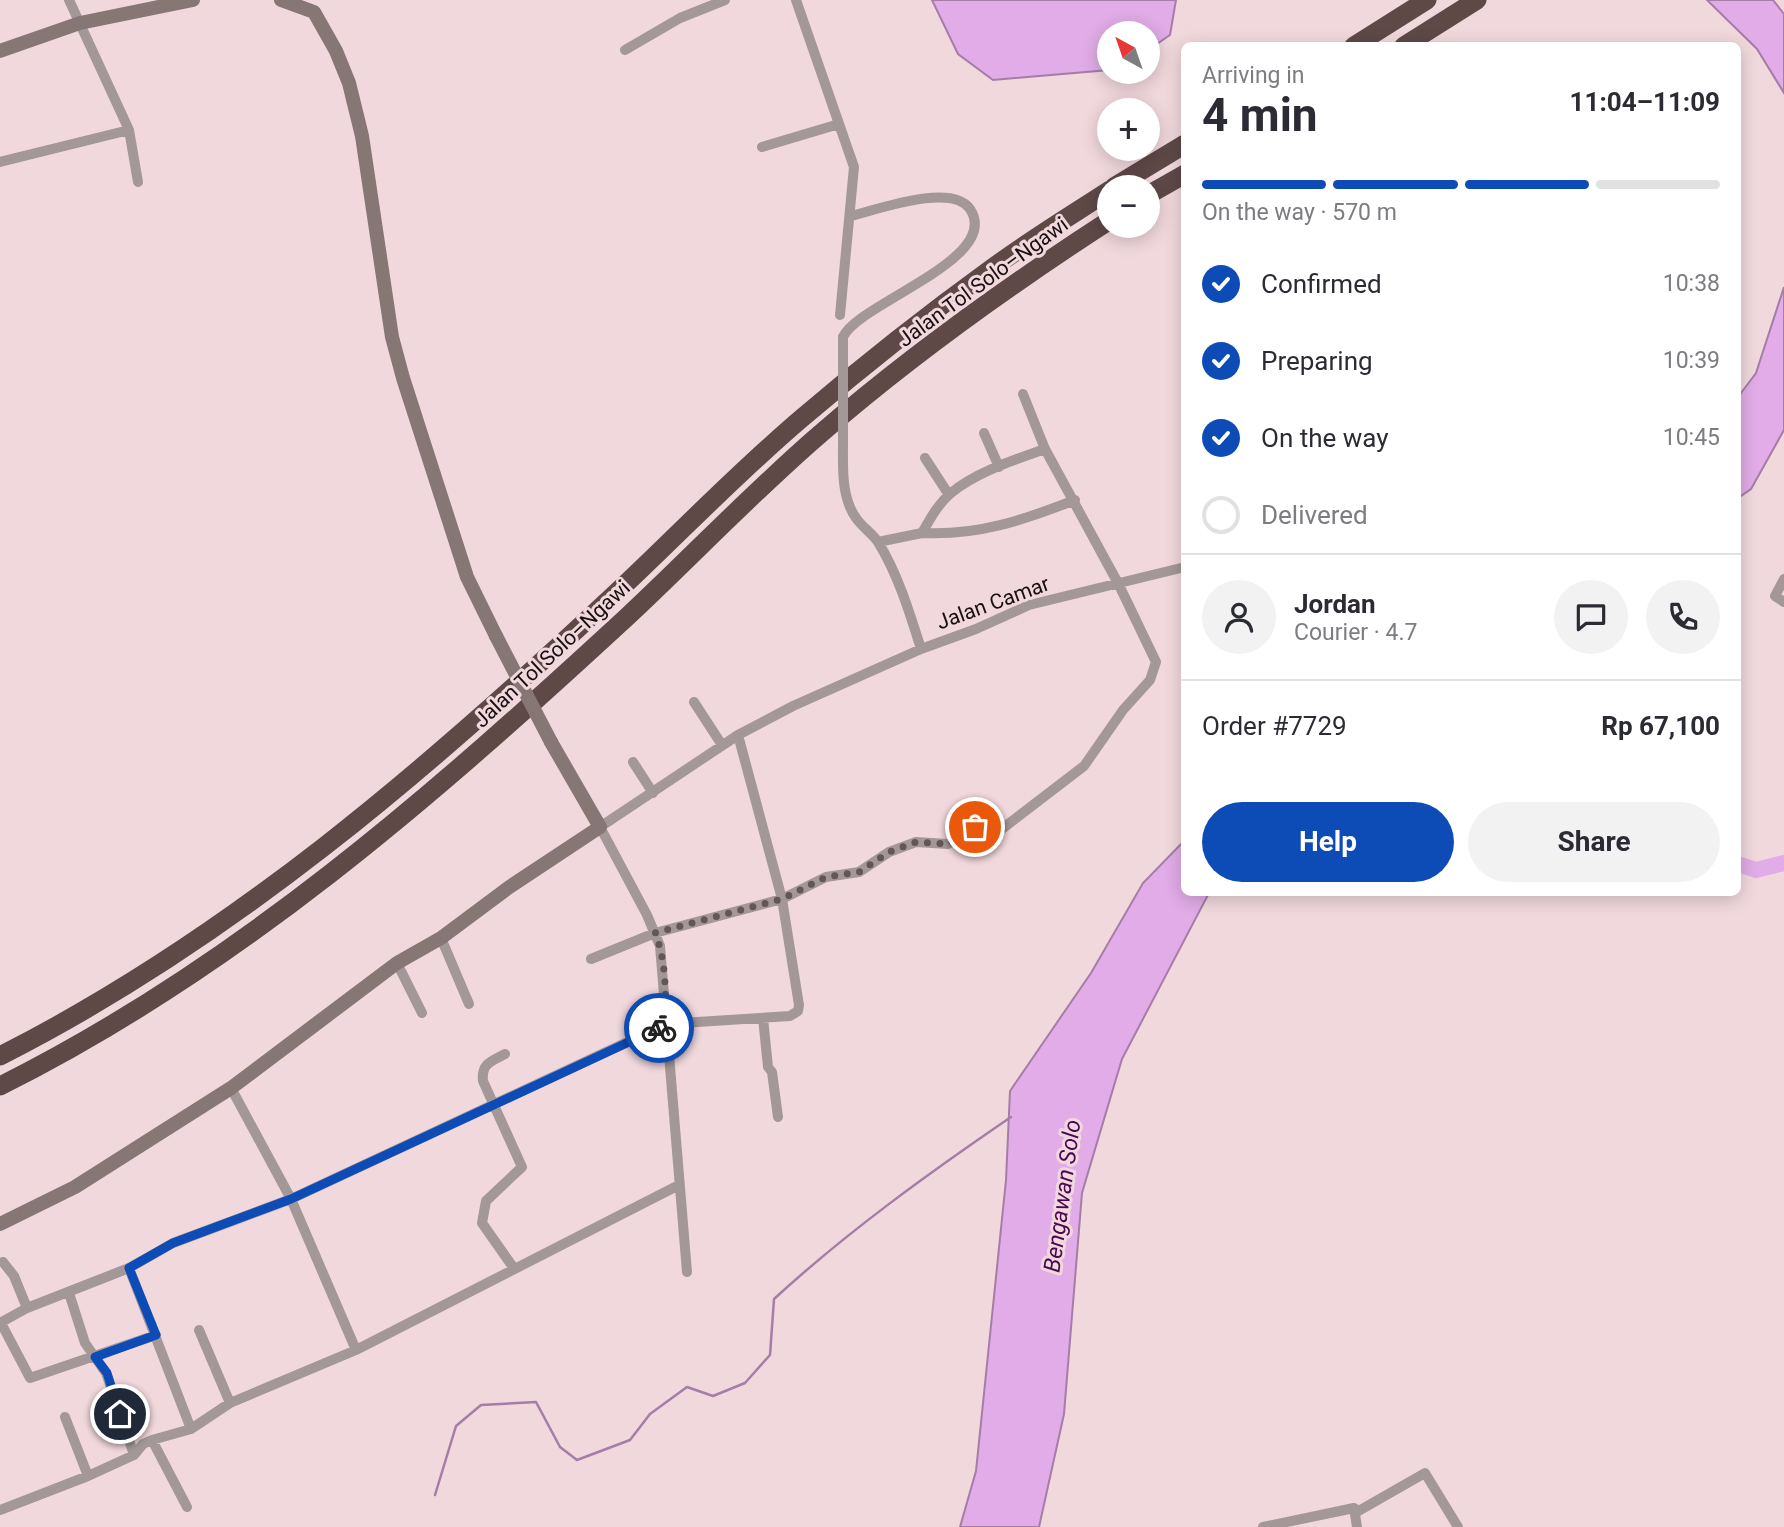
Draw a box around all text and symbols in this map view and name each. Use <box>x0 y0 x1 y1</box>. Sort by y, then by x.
north arrow <box>1097 21 1160 84</box>
map controls <box>1097 21 1160 238</box>
text: Arriving in <box>1202 62 1305 89</box>
text: 11:04–11:09 <box>1570 87 1720 117</box>
text: 4 min <box>1202 88 1318 142</box>
button: + <box>1097 98 1160 161</box>
button: − <box>1097 175 1160 238</box>
text: On the way · 570 m <box>1202 199 1397 226</box>
street label: Jalan Tol Solo–Ngawi <box>893 212 1073 352</box>
icon: check <box>1202 265 1240 303</box>
text: Confirmed <box>1261 269 1382 299</box>
text: 10:38 <box>1663 270 1720 297</box>
icon: check <box>1202 342 1240 380</box>
text: Preparing <box>1261 346 1373 376</box>
text: 10:39 <box>1663 347 1720 374</box>
icon: check <box>1202 419 1240 457</box>
text: On the way <box>1261 423 1389 453</box>
text: 10:45 <box>1663 424 1720 451</box>
text: Delivered <box>1261 500 1368 530</box>
street label: Jalan Camar <box>933 571 1053 635</box>
street label: Jalan Tol Solo–Ngawi <box>469 576 635 732</box>
button: person <box>1202 580 1276 654</box>
button: chat <box>1554 580 1628 654</box>
button: phone <box>1646 580 1720 654</box>
text: Jordan <box>1294 589 1376 619</box>
text: Courier · 4.7 <box>1294 619 1417 646</box>
text: Order #7729 <box>1202 711 1347 741</box>
text: Rp 67,100 <box>1601 711 1720 741</box>
pin <box>945 797 1005 857</box>
button: Help <box>1202 802 1454 882</box>
button: Share <box>1468 802 1720 882</box>
icon: bag <box>956 808 994 846</box>
courier <box>624 993 694 1063</box>
icon: bike <box>640 1009 678 1047</box>
water label: Bengawan Solo <box>1038 1118 1087 1274</box>
pin <box>90 1384 150 1444</box>
icon: home <box>101 1395 139 1433</box>

